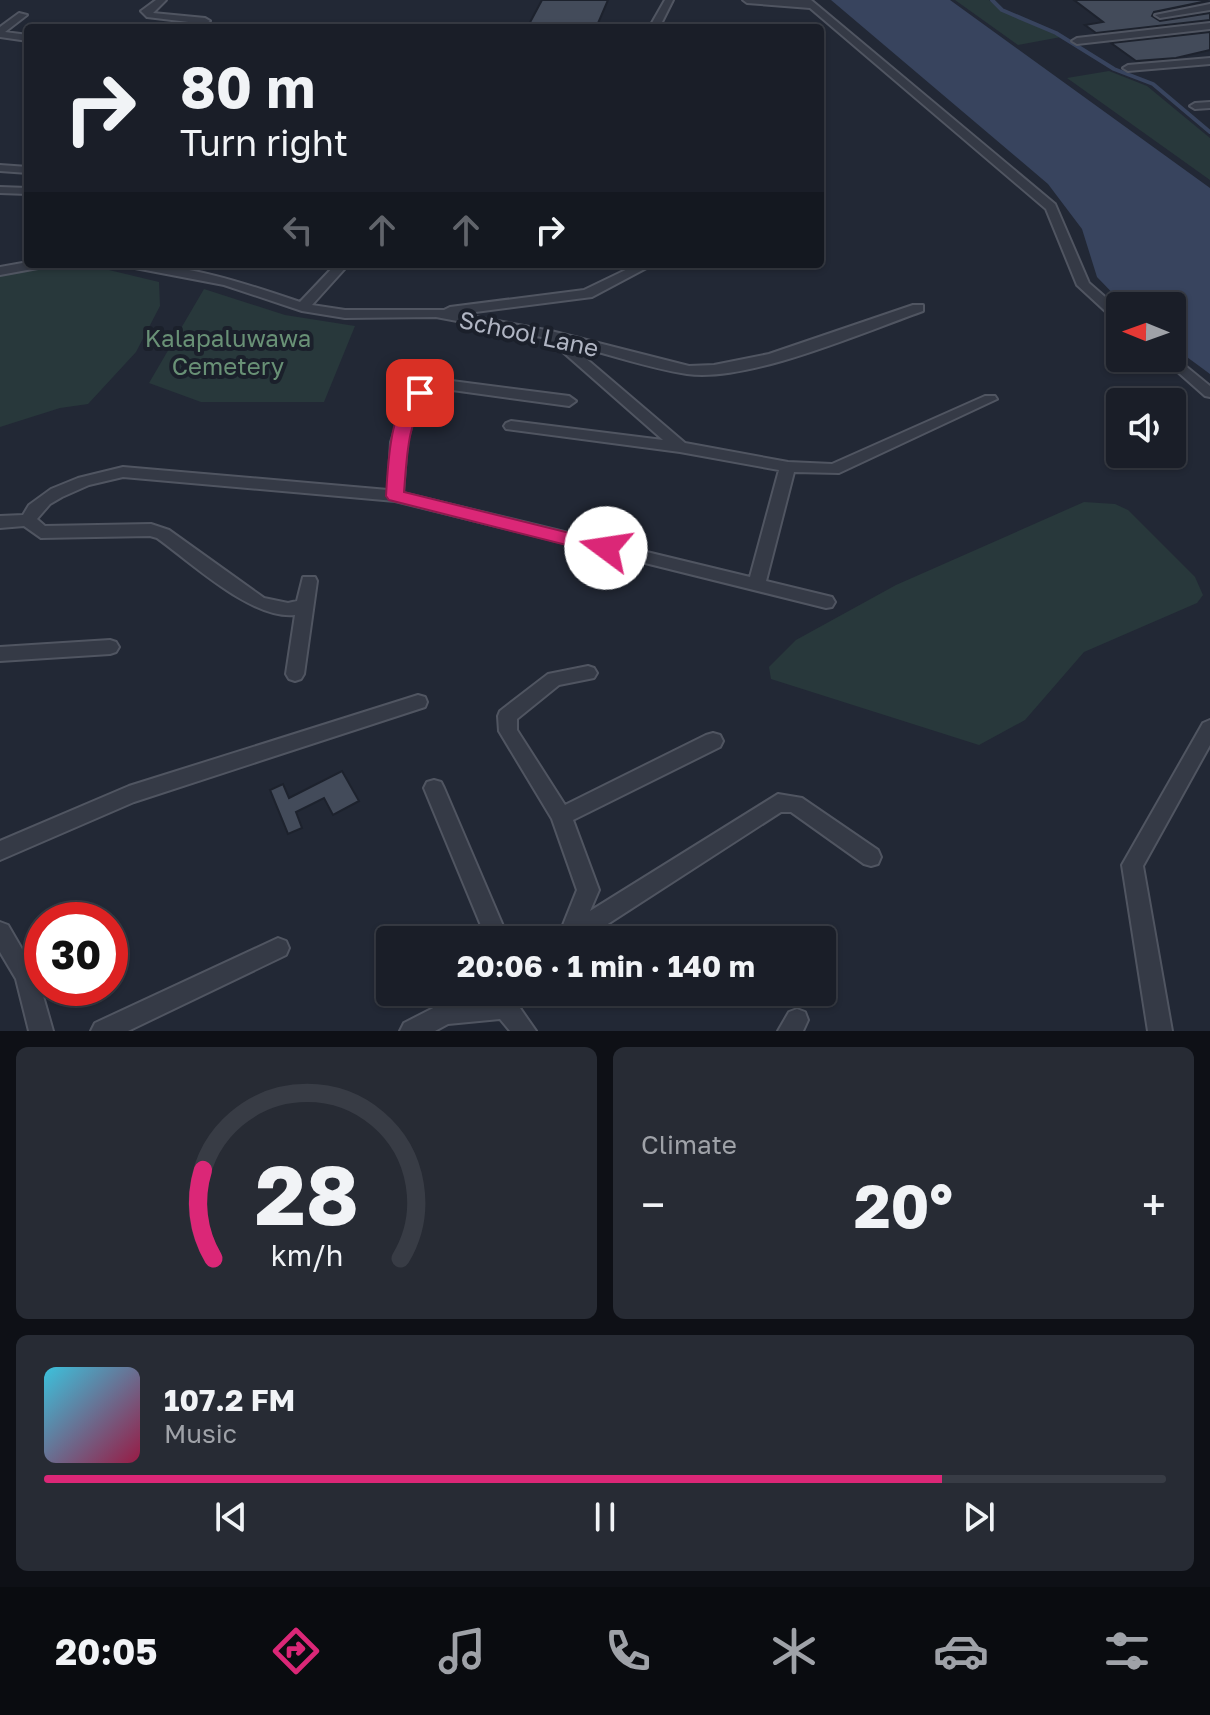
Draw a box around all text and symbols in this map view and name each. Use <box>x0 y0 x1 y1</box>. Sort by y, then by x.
text: 80 m <box>180 53 315 120</box>
icon: right <box>48 56 152 160</box>
text: Turn right <box>180 121 348 164</box>
icon: left <box>276 208 320 252</box>
icon: ahead <box>360 208 404 252</box>
icon: ahead <box>444 208 488 252</box>
icon: right <box>528 208 572 252</box>
north arrow <box>1106 292 1186 372</box>
map controls <box>1106 292 1186 468</box>
street label: School Lane <box>457 304 601 362</box>
park label: Kalapaluwawa Cemetery <box>145 323 311 380</box>
pin <box>386 359 454 427</box>
icon: arrive <box>398 371 442 415</box>
button: sound <box>1106 388 1186 468</box>
position arrow <box>564 506 648 590</box>
speed limit sign: 30 <box>24 902 128 1006</box>
text: 20:06 · 1 min · 140 m <box>457 948 755 984</box>
text: Climate <box>641 1129 737 1160</box>
text: 28 <box>255 1143 359 1243</box>
text: 20° <box>854 1169 953 1241</box>
text: − <box>641 1178 665 1231</box>
text: + <box>1142 1178 1166 1231</box>
text: km/h <box>270 1238 343 1272</box>
text: 107.2 FM <box>164 1382 295 1418</box>
text: Music <box>164 1418 237 1449</box>
icon: previous <box>209 1495 253 1539</box>
icon: pause <box>583 1495 627 1539</box>
icon: next <box>957 1495 1001 1539</box>
icon: directions <box>268 1623 324 1679</box>
icon: music <box>434 1623 490 1679</box>
icon: phone <box>600 1623 656 1679</box>
icon: climate <box>766 1623 822 1679</box>
icon: car <box>933 1623 989 1679</box>
icon: filters <box>1099 1623 1155 1679</box>
text: 20:05 <box>55 1630 157 1673</box>

